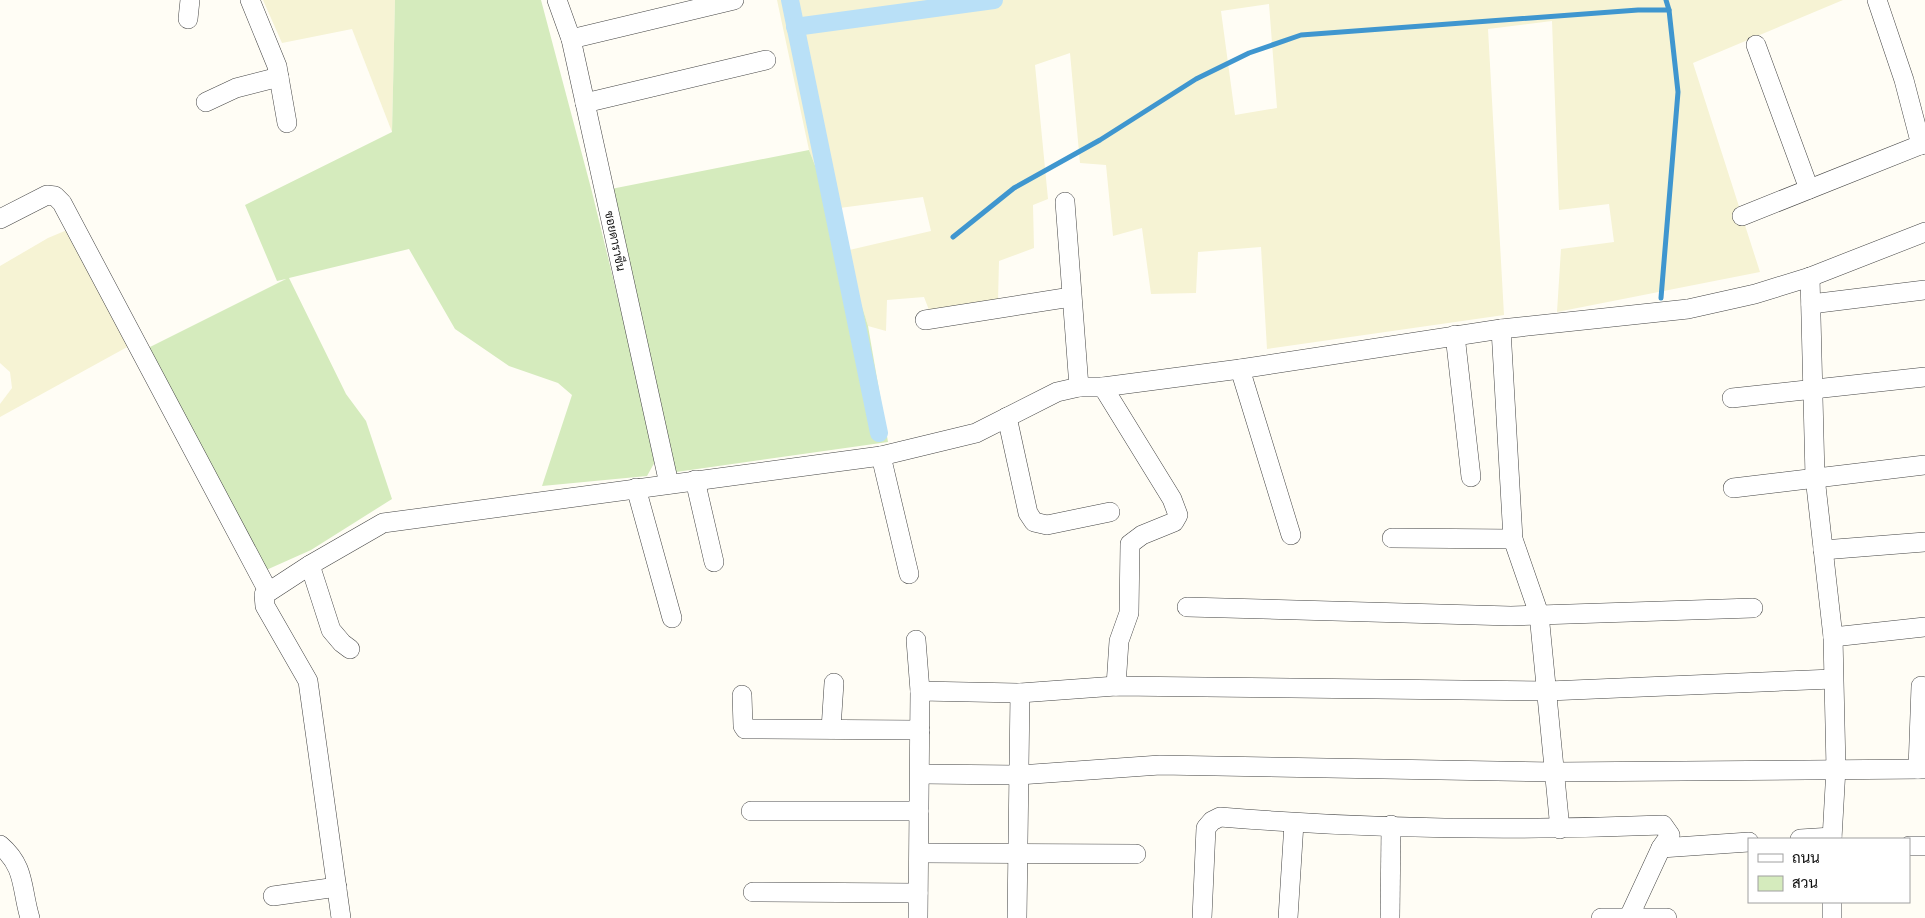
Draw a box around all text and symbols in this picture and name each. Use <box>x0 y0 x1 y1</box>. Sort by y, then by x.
street label: ซอยดาราซีน <box>602 210 629 273</box>
legend <box>1748 838 1910 903</box>
text: ถนน <box>1792 848 1820 867</box>
text: สวน <box>1792 873 1818 892</box>

